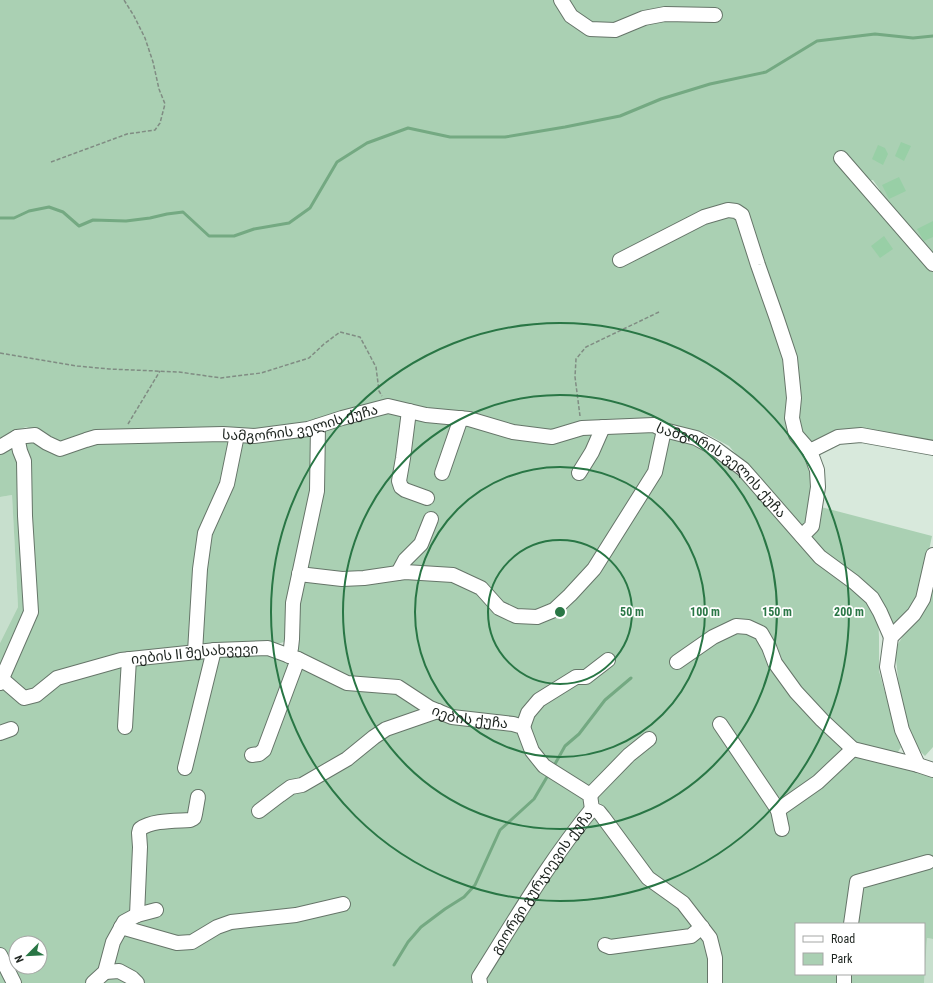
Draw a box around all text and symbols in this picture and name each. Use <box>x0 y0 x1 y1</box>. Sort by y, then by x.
street label: სამგორის ველის ქუჩა <box>222 401 379 445</box>
street label: სამგორის ველის ქუჩა <box>653 419 790 521</box>
centre of rings <box>553 605 567 619</box>
text: 50 m <box>620 605 644 619</box>
text: 100 m <box>690 605 720 619</box>
text: 150 m <box>762 605 792 619</box>
text: 200 m <box>834 605 864 619</box>
street label: იების II შესახვევი <box>130 640 259 667</box>
street label: იების ქუჩა <box>430 702 509 731</box>
street label: გიორგი გურჯიევის ქუჩა <box>487 807 596 957</box>
legend <box>795 923 925 975</box>
text: Road <box>831 932 855 946</box>
north arrow <box>8 935 48 975</box>
text: Park <box>831 952 853 966</box>
text: N <box>12 953 27 965</box>

